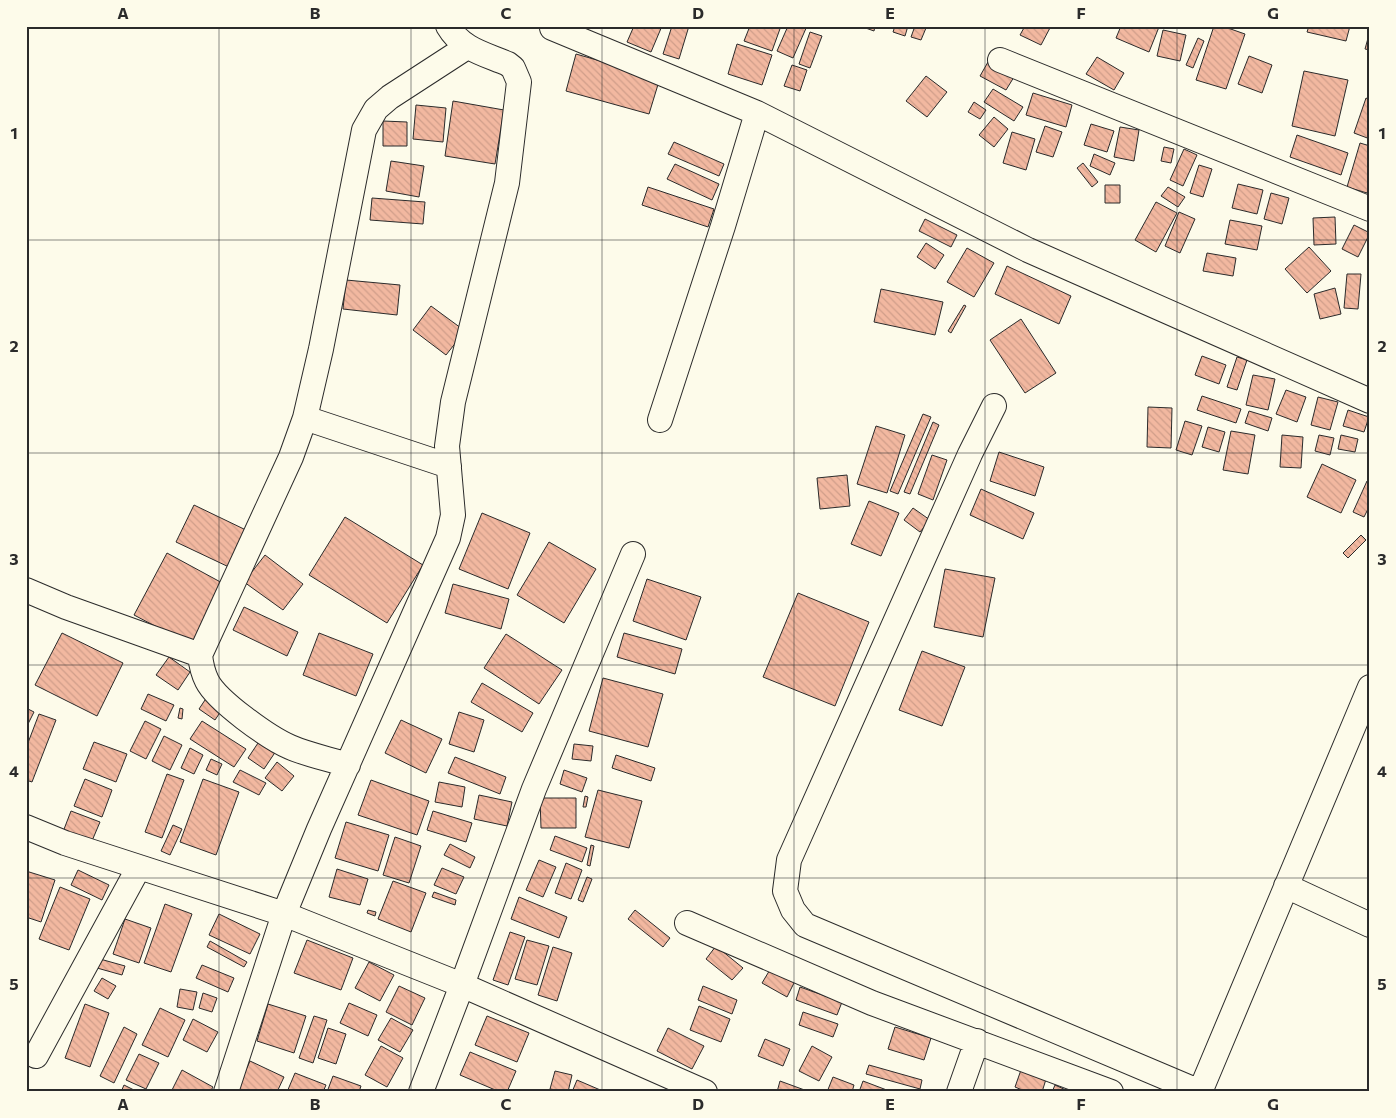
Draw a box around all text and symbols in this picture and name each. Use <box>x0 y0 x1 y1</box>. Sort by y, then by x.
text: A <box>117 3 129 22</box>
text: B <box>310 3 321 22</box>
text: C <box>501 3 512 22</box>
text: D <box>692 3 704 22</box>
text: E <box>885 3 895 22</box>
text: F <box>1076 3 1086 22</box>
text: G <box>1267 3 1279 22</box>
text: 1 <box>10 123 18 142</box>
text: 1 <box>1378 123 1386 142</box>
text: 2 <box>9 336 19 355</box>
text: 2 <box>1377 336 1387 355</box>
text: 3 <box>9 549 19 568</box>
text: 3 <box>1377 549 1387 568</box>
text: 4 <box>9 761 19 780</box>
text: 4 <box>1377 761 1387 780</box>
text: 5 <box>9 974 19 993</box>
text: 5 <box>1377 974 1387 993</box>
text: A <box>117 1094 129 1113</box>
text: B <box>310 1094 321 1113</box>
text: C <box>501 1094 512 1113</box>
text: D <box>692 1094 704 1113</box>
text: E <box>885 1094 895 1113</box>
text: F <box>1076 1094 1086 1113</box>
text: G <box>1267 1094 1279 1113</box>

